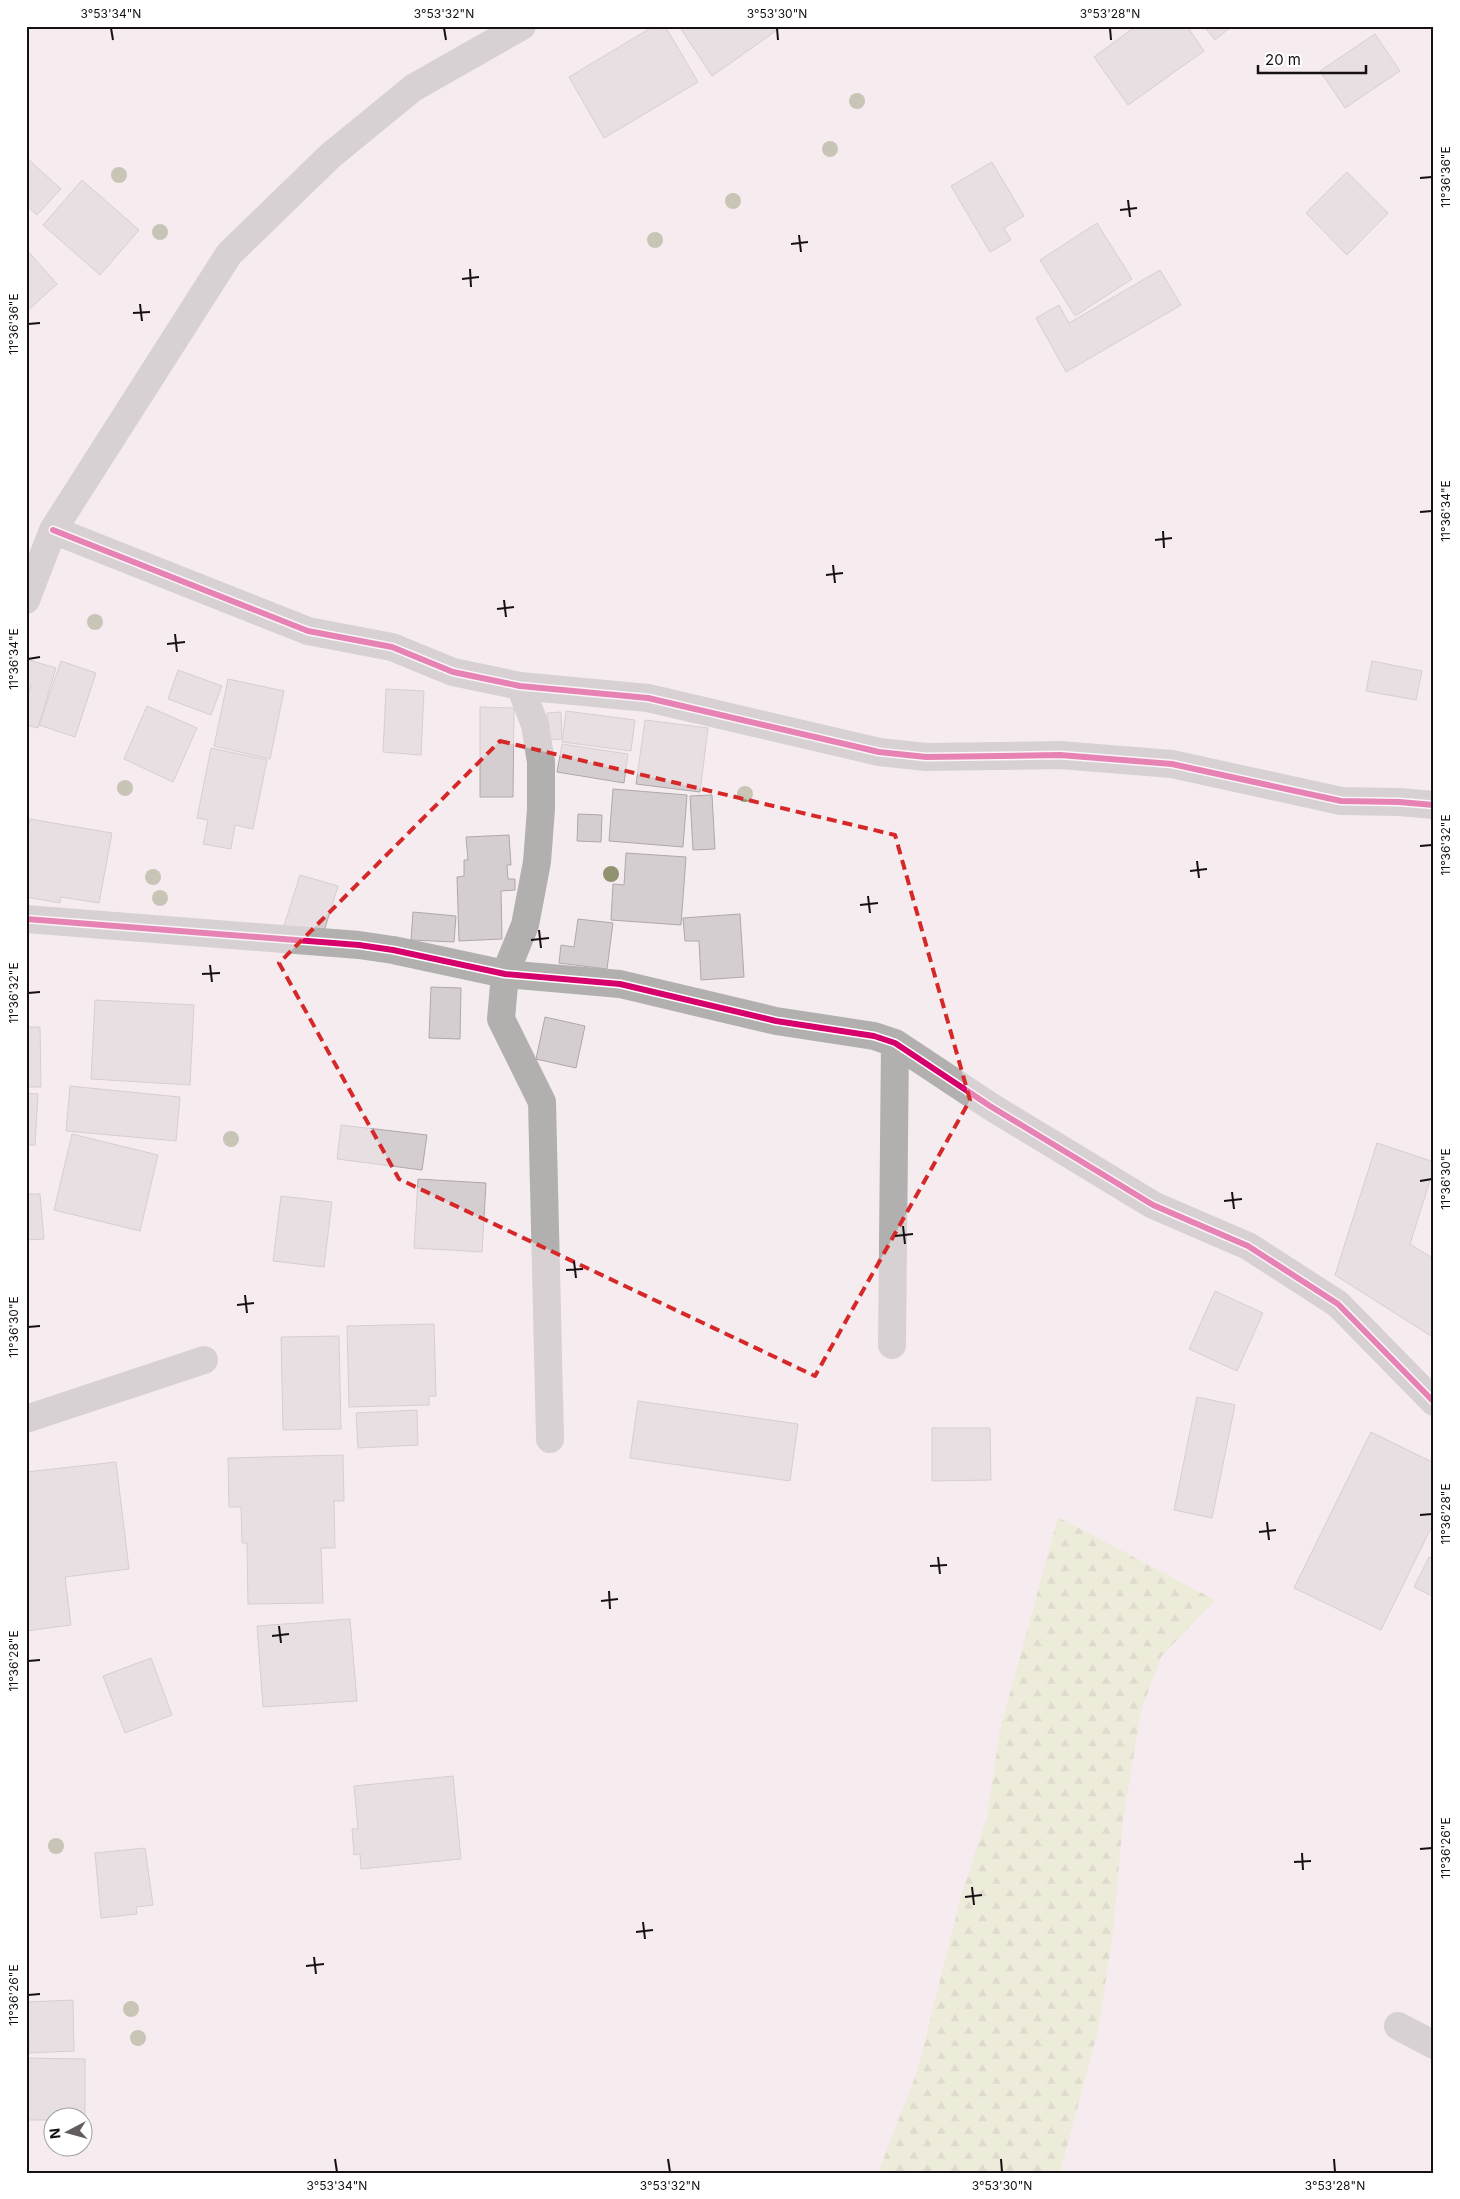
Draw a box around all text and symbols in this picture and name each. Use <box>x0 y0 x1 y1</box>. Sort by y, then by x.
text: 3°53'34"N <box>81 6 141 21</box>
text: 3°53'32"N <box>414 6 474 21</box>
text: 3°53'30"N <box>747 6 807 21</box>
text: 3°53'28"N <box>1080 6 1140 21</box>
scale bar <box>1258 42 1365 74</box>
text: 20 m <box>1265 50 1301 69</box>
text: 11°36'36"E <box>1438 146 1453 208</box>
text: 11°36'36"E <box>6 293 21 355</box>
text: 11°36'34"E <box>1438 480 1453 542</box>
text: 11°36'34"E <box>6 628 21 690</box>
text: 11°36'32"E <box>1438 814 1453 876</box>
text: 11°36'32"E <box>6 962 21 1024</box>
text: 11°36'30"E <box>1438 1148 1453 1210</box>
text: 11°36'30"E <box>6 1296 21 1358</box>
text: 11°36'28"E <box>1438 1483 1453 1545</box>
text: 11°36'28"E <box>6 1630 21 1692</box>
text: 11°36'26"E <box>1438 1817 1453 1879</box>
text: 11°36'26"E <box>6 1964 21 2026</box>
north arrow <box>42 2106 92 2156</box>
text: N <box>46 2127 64 2140</box>
text: 3°53'34"N <box>307 2178 367 2193</box>
text: 3°53'32"N <box>640 2178 700 2193</box>
text: 3°53'30"N <box>972 2178 1032 2193</box>
text: 3°53'28"N <box>1305 2178 1365 2193</box>

